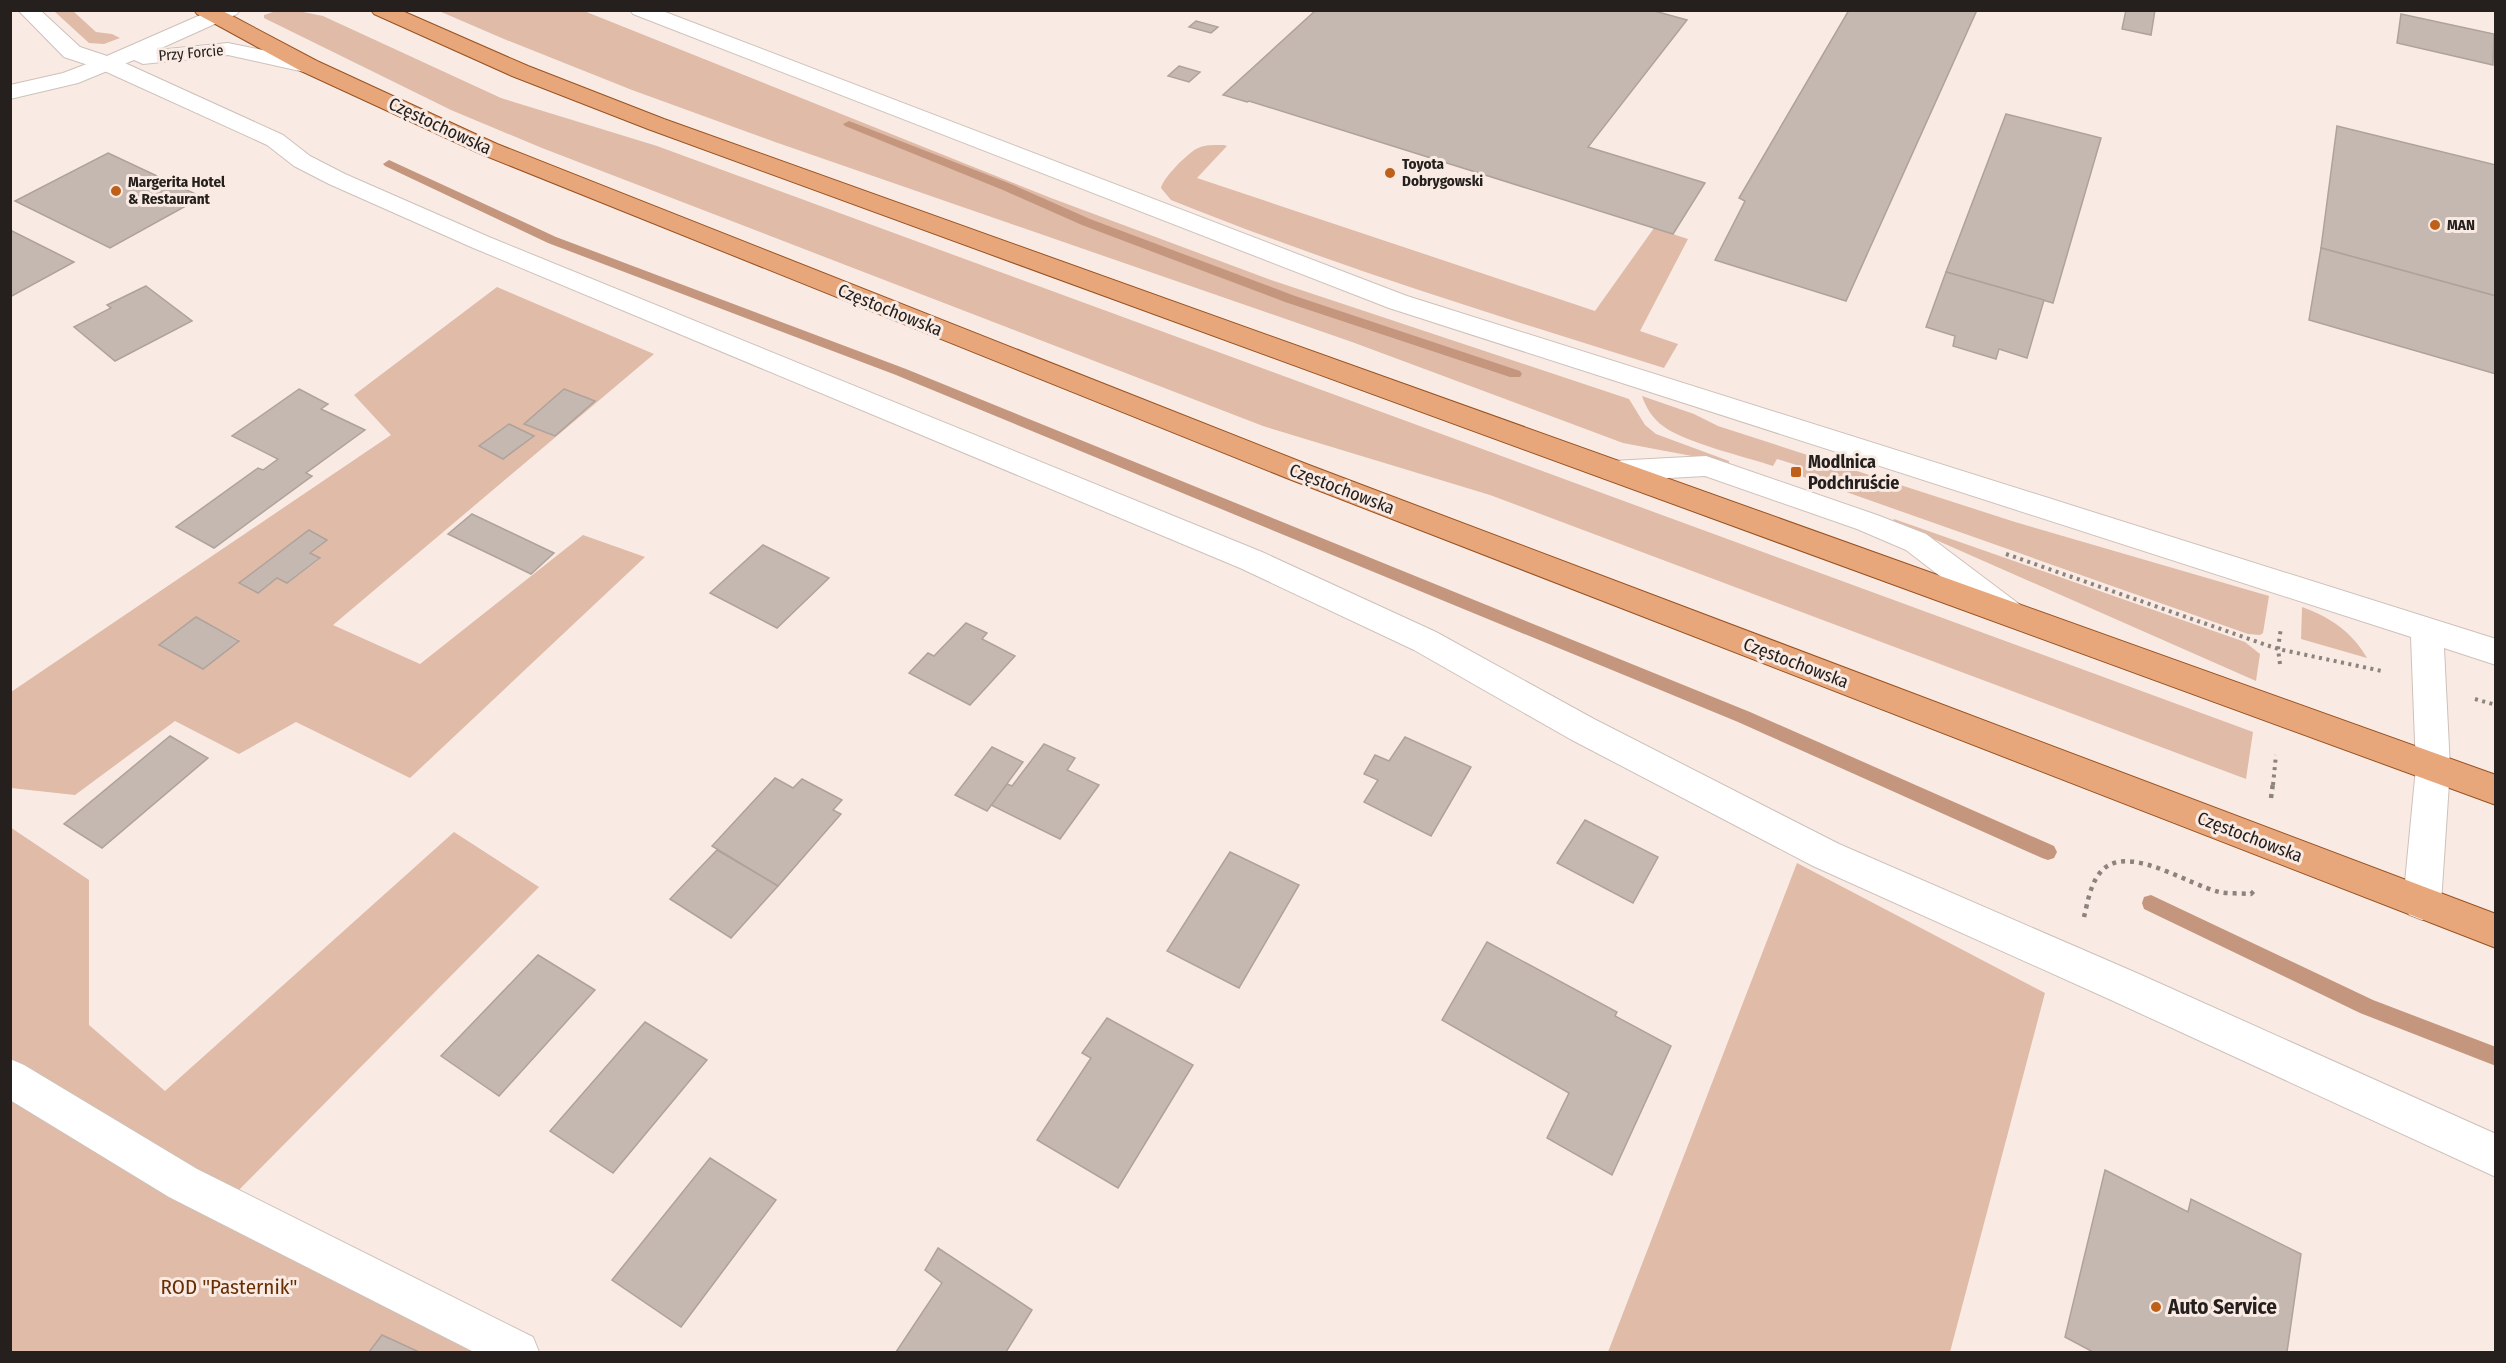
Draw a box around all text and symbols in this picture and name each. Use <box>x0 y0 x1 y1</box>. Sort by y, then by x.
street label: Przy Forcie <box>158 41 224 65</box>
street label: Częstochowska <box>385 93 495 159</box>
place label: Toyota Dobrygowski <box>1402 155 1483 190</box>
marker: Toyota Dobrygowski <box>1383 166 1397 180</box>
place label: Margerita Hotel & Restaurant <box>128 173 226 208</box>
marker: Margerita Hotel & Restaurant <box>109 184 123 198</box>
place label: MAN <box>2447 216 2475 234</box>
marker: MAN <box>2428 218 2442 232</box>
street label: Częstochowska <box>835 279 946 341</box>
place label: Modlnica Podchruście <box>1808 451 1899 494</box>
street label: Częstochowska <box>1286 459 1398 519</box>
marker: Modlnica Podchruście <box>1789 465 1803 479</box>
street label: Częstochowska <box>1740 633 1852 693</box>
street label: Częstochowska <box>2194 807 2306 867</box>
park label: ROD "Pasternik" <box>161 1274 297 1300</box>
place label: Auto Service <box>2167 1294 2277 1320</box>
marker: Auto Service <box>2149 1300 2163 1314</box>

